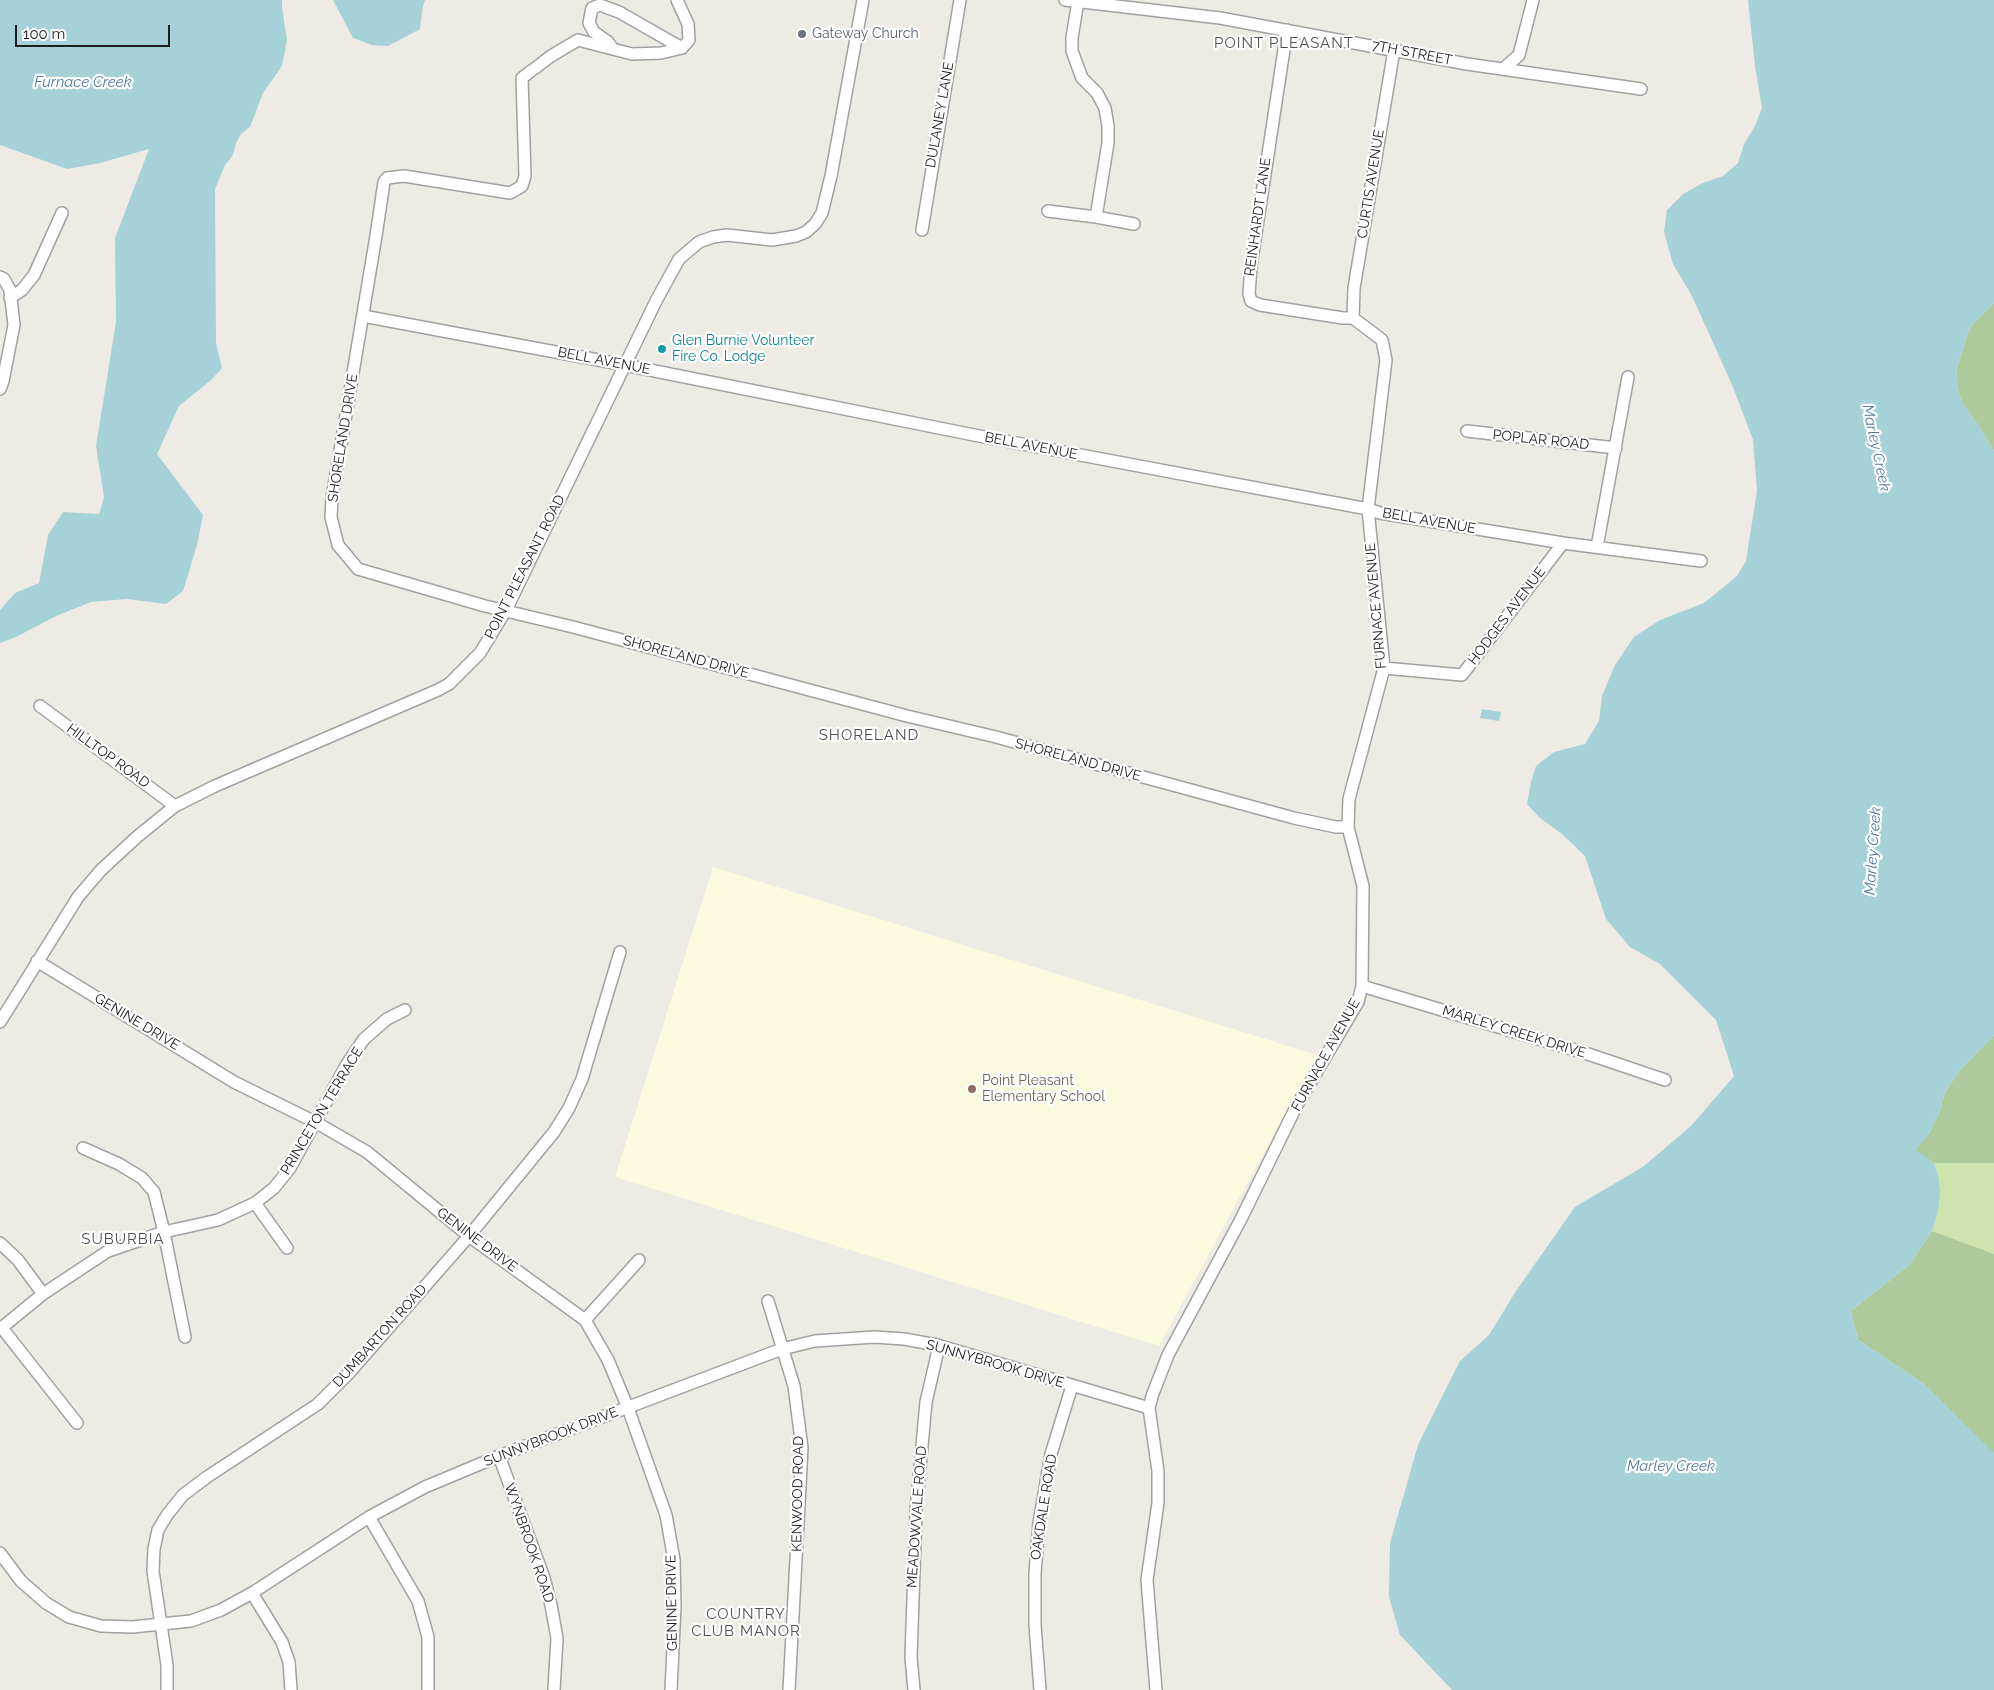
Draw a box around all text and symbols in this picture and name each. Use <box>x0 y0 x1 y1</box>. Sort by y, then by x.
scale bar <box>18 15 172 47</box>
text: 100 m <box>23 25 65 43</box>
place label: Gateway Church <box>812 26 919 42</box>
marker: Gateway Church <box>796 28 808 40</box>
district label: POINT PLEASANT <box>1212 34 1356 52</box>
street label: 7TH STREET <box>1370 37 1454 69</box>
street label: DULANEY LANE <box>922 61 958 169</box>
water label: Furnace Creek <box>34 73 132 91</box>
street label: CURTIS AVENUE <box>1354 128 1388 240</box>
street label: REINHARDT LANE <box>1241 157 1275 277</box>
place label: Glen Burnie Volunteer Fire Co. Lodge <box>672 333 814 366</box>
marker: Glen Burnie Volunteer Fire Co. Lodge <box>656 343 668 355</box>
street label: BELL AVENUE <box>556 344 652 378</box>
street label: SHORELAND DRIVE <box>325 373 361 503</box>
water label: Marley Creek <box>1858 403 1894 493</box>
street label: POPLAR ROAD <box>1492 427 1590 453</box>
street label: BELL AVENUE <box>983 429 1079 463</box>
street label: POINT PLEASANT ROAD <box>481 492 569 642</box>
street label: BELL AVENUE <box>1381 505 1477 537</box>
street label: FURNACE AVENUE <box>1362 542 1390 670</box>
street label: HODGES AVENUE <box>1465 564 1549 668</box>
street label: SHORELAND DRIVE <box>621 632 751 682</box>
street label: HILLTOP ROAD <box>63 720 153 792</box>
district label: SHORELAND <box>818 726 920 744</box>
street label: SHORELAND DRIVE <box>1013 735 1143 785</box>
water label: Marley Creek <box>1861 806 1885 896</box>
street label: GENINE DRIVE <box>91 990 183 1054</box>
street label: FURNACE AVENUE <box>1288 996 1364 1114</box>
street label: MARLEY CREEK DRIVE <box>1440 1002 1588 1062</box>
street label: PRINCETON TERRACE <box>277 1044 367 1178</box>
place label: Point Pleasant Elementary School <box>982 1073 1105 1106</box>
marker: Point Pleasant Elementary School <box>966 1083 978 1095</box>
street label: GENINE DRIVE <box>433 1204 521 1276</box>
district label: SUBURBIA <box>80 1230 166 1248</box>
street label: DUMBARTON ROAD <box>329 1281 431 1391</box>
street label: SUNNYBROOK DRIVE <box>924 1336 1066 1392</box>
street label: SUNNYBROOK DRIVE <box>481 1404 621 1470</box>
street label: KENWOOD ROAD <box>789 1436 807 1552</box>
street label: MEADOWVALE ROAD <box>904 1445 930 1589</box>
street label: OAKDALE ROAD <box>1027 1453 1061 1561</box>
water label: Marley Creek <box>1627 1457 1715 1475</box>
street label: WYNBROOK ROAD <box>501 1481 557 1605</box>
street label: GENINE DRIVE <box>663 1555 681 1651</box>
district label: COUNTRY CLUB MANOR <box>690 1605 802 1640</box>

